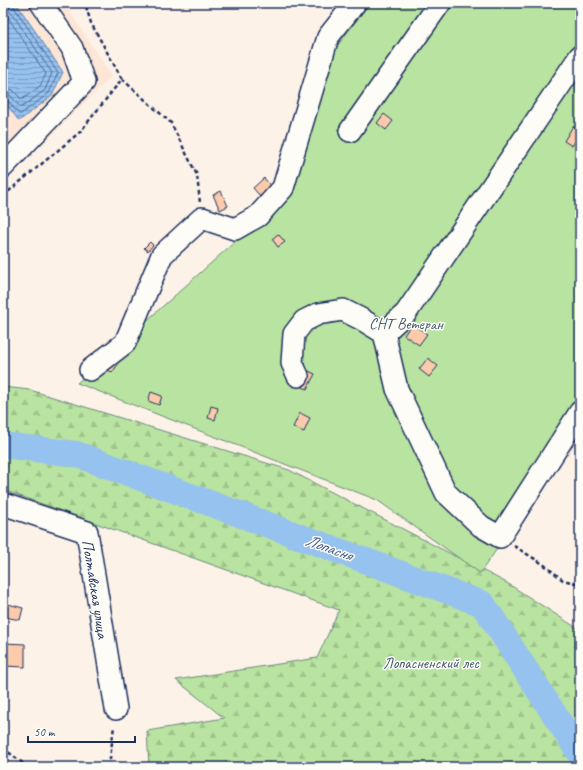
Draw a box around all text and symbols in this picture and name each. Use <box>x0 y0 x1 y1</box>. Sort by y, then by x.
park label: СНТ Ветеран <box>369 314 444 334</box>
water label: Лопасня <box>303 529 358 567</box>
street label: Полтавская улица <box>77 538 113 641</box>
park label: Лопасненский лес <box>383 653 480 673</box>
scale bar <box>28 718 135 744</box>
text: 50 m <box>34 724 56 740</box>

